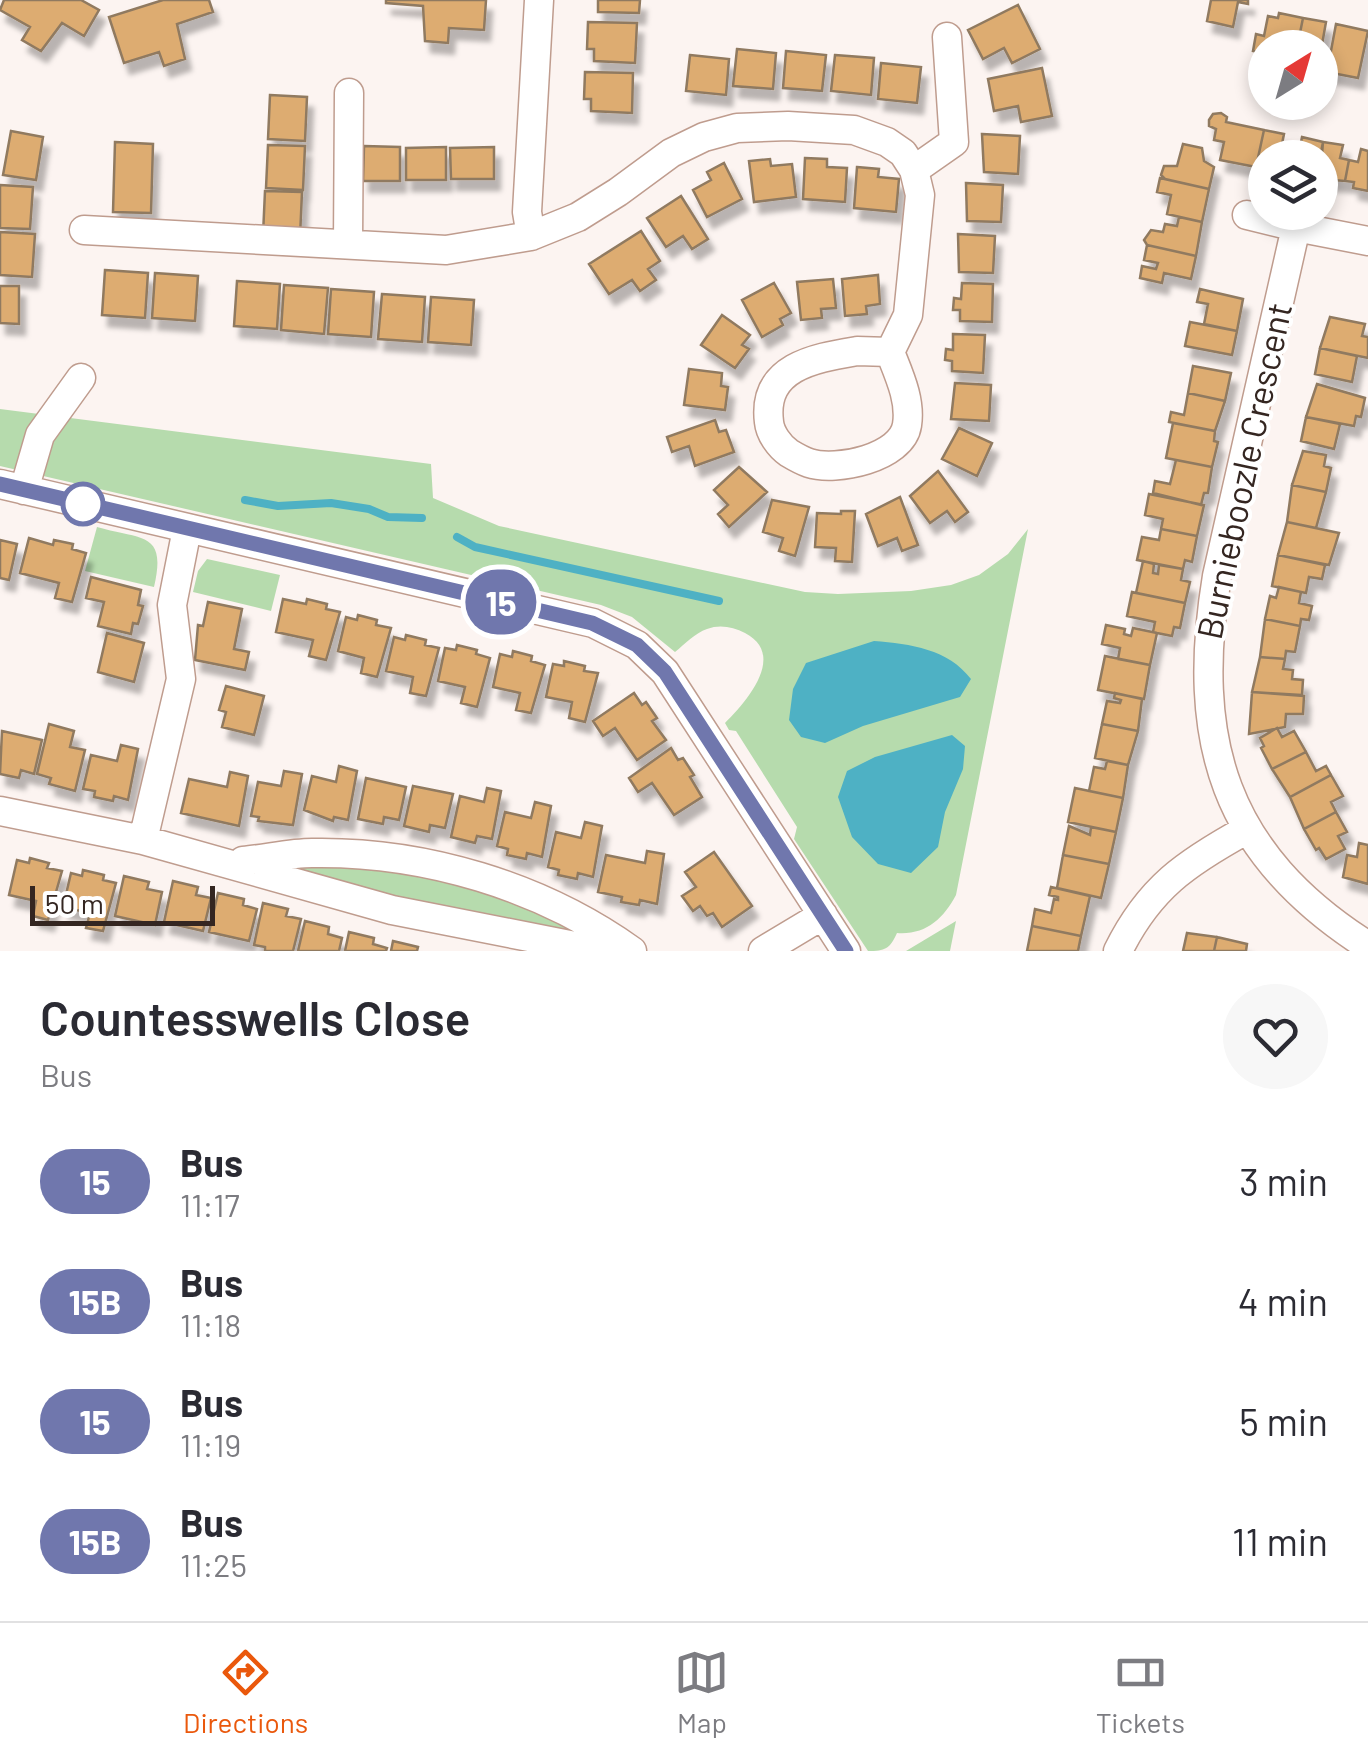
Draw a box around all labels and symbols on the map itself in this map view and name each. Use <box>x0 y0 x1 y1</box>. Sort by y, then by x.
north arrow <box>1248 30 1338 120</box>
street label: Burnieboozle Crescent <box>1187 298 1299 643</box>
unlabelled marker <box>62 483 104 525</box>
line badge: 15 <box>456 570 546 634</box>
scale bar <box>30 881 215 926</box>

